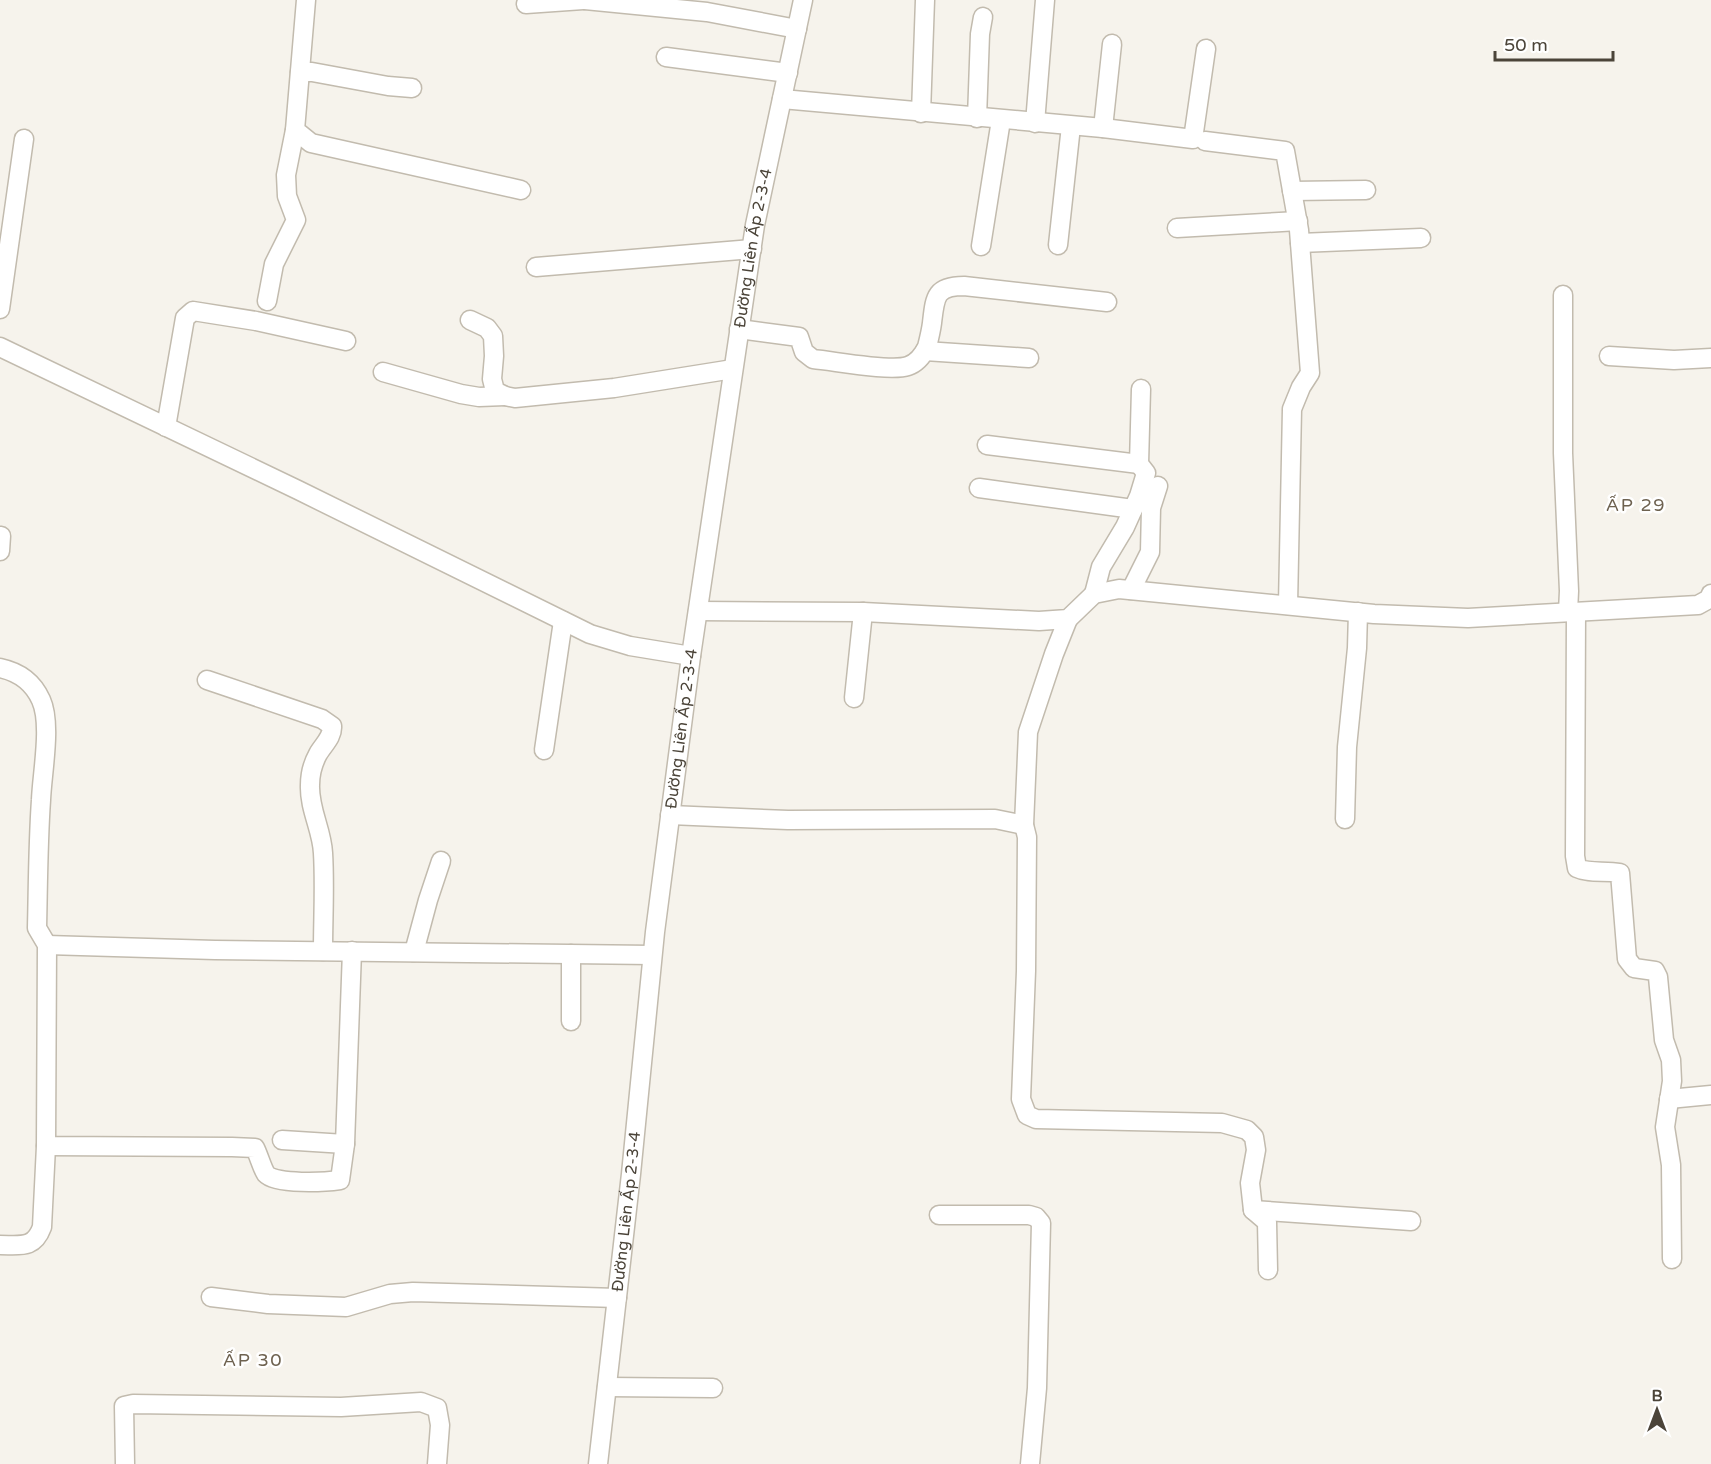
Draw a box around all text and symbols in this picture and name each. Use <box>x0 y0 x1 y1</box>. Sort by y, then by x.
scale bar <box>1495 24 1614 62</box>
text: 50 m <box>1504 34 1548 56</box>
street label: Đường Liên Ấp 2-3-4 <box>730 167 777 329</box>
district label: ẤP 29 <box>1606 494 1666 516</box>
street label: Đường Liên Ấp 2-3-4 <box>661 647 702 810</box>
street label: Đường Liên Ấp 2-3-4 <box>608 1130 645 1293</box>
district label: ẤP 30 <box>223 1349 283 1371</box>
north arrow <box>1627 1380 1687 1440</box>
text: B <box>1651 1386 1663 1406</box>

